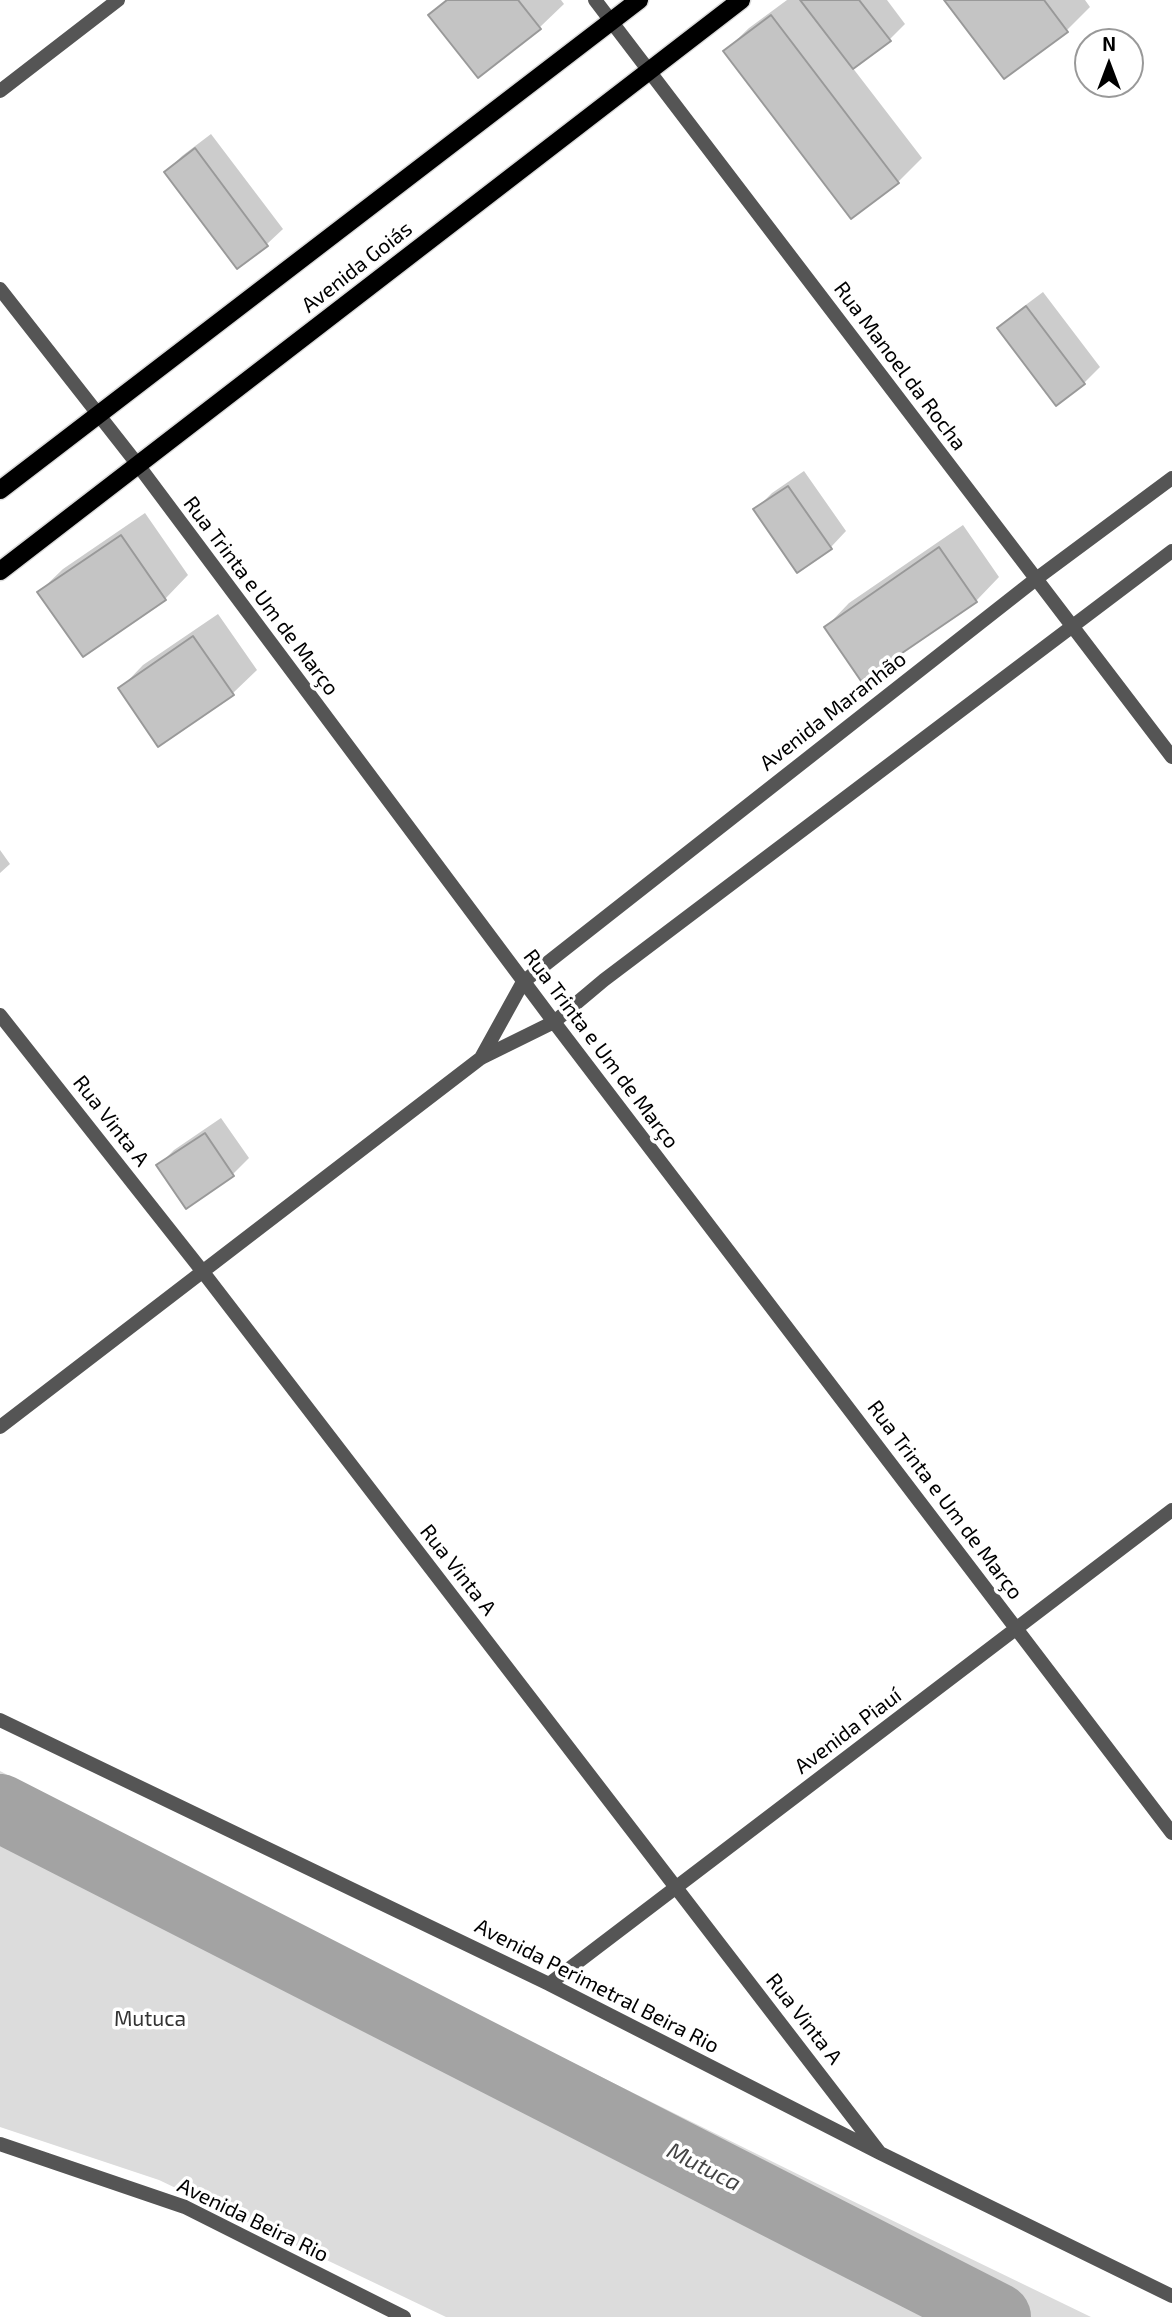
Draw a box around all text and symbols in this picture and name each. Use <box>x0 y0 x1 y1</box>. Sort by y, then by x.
north arrow <box>1074 28 1144 98</box>
text: N <box>1102 32 1116 55</box>
street label: Avenida Goiás <box>297 216 417 318</box>
street label: Rua Manoel da Rocha <box>828 277 972 455</box>
street label: Rua Trinta e Um de Março <box>178 492 344 700</box>
street label: Avenida Maranhão <box>755 646 911 776</box>
street label: Rua Trinta e Um de Março <box>518 945 684 1153</box>
street label: Rua Vinta A <box>68 1070 154 1172</box>
street label: Rua Trinta e Um de Março <box>862 1396 1028 1604</box>
street label: Rua Vinta A <box>415 1519 501 1621</box>
street label: Avenida Piauí <box>790 1683 906 1779</box>
street label: Avenida Perimetral Beira Rio <box>471 1913 723 2059</box>
street label: Rua Vinta A <box>761 1968 847 2070</box>
park label: Mutuca <box>114 2006 186 2032</box>
water label: Mutuca <box>663 2137 745 2197</box>
street label: Avenida Beira Rio <box>173 2173 333 2267</box>

